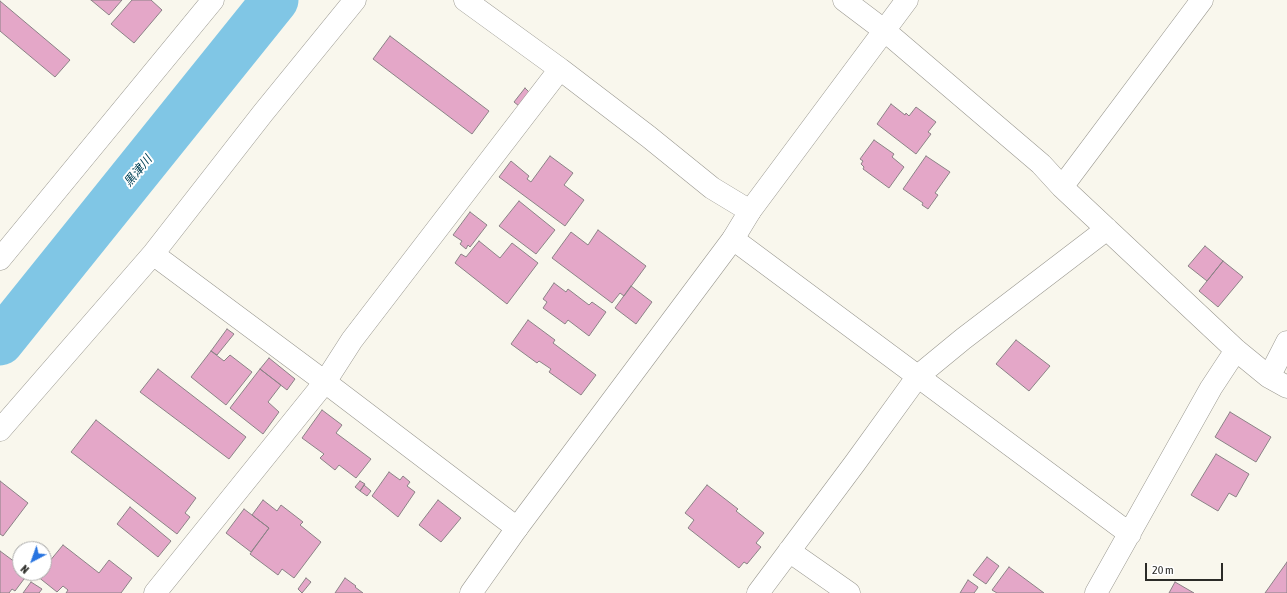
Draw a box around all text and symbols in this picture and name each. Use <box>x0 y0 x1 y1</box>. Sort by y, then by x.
water label: 黒津川 <box>121 152 155 190</box>
north arrow <box>12 541 52 581</box>
scale bar <box>1147 555 1225 581</box>
text: N <box>18 563 31 576</box>
text: 20 m <box>1152 563 1174 577</box>

